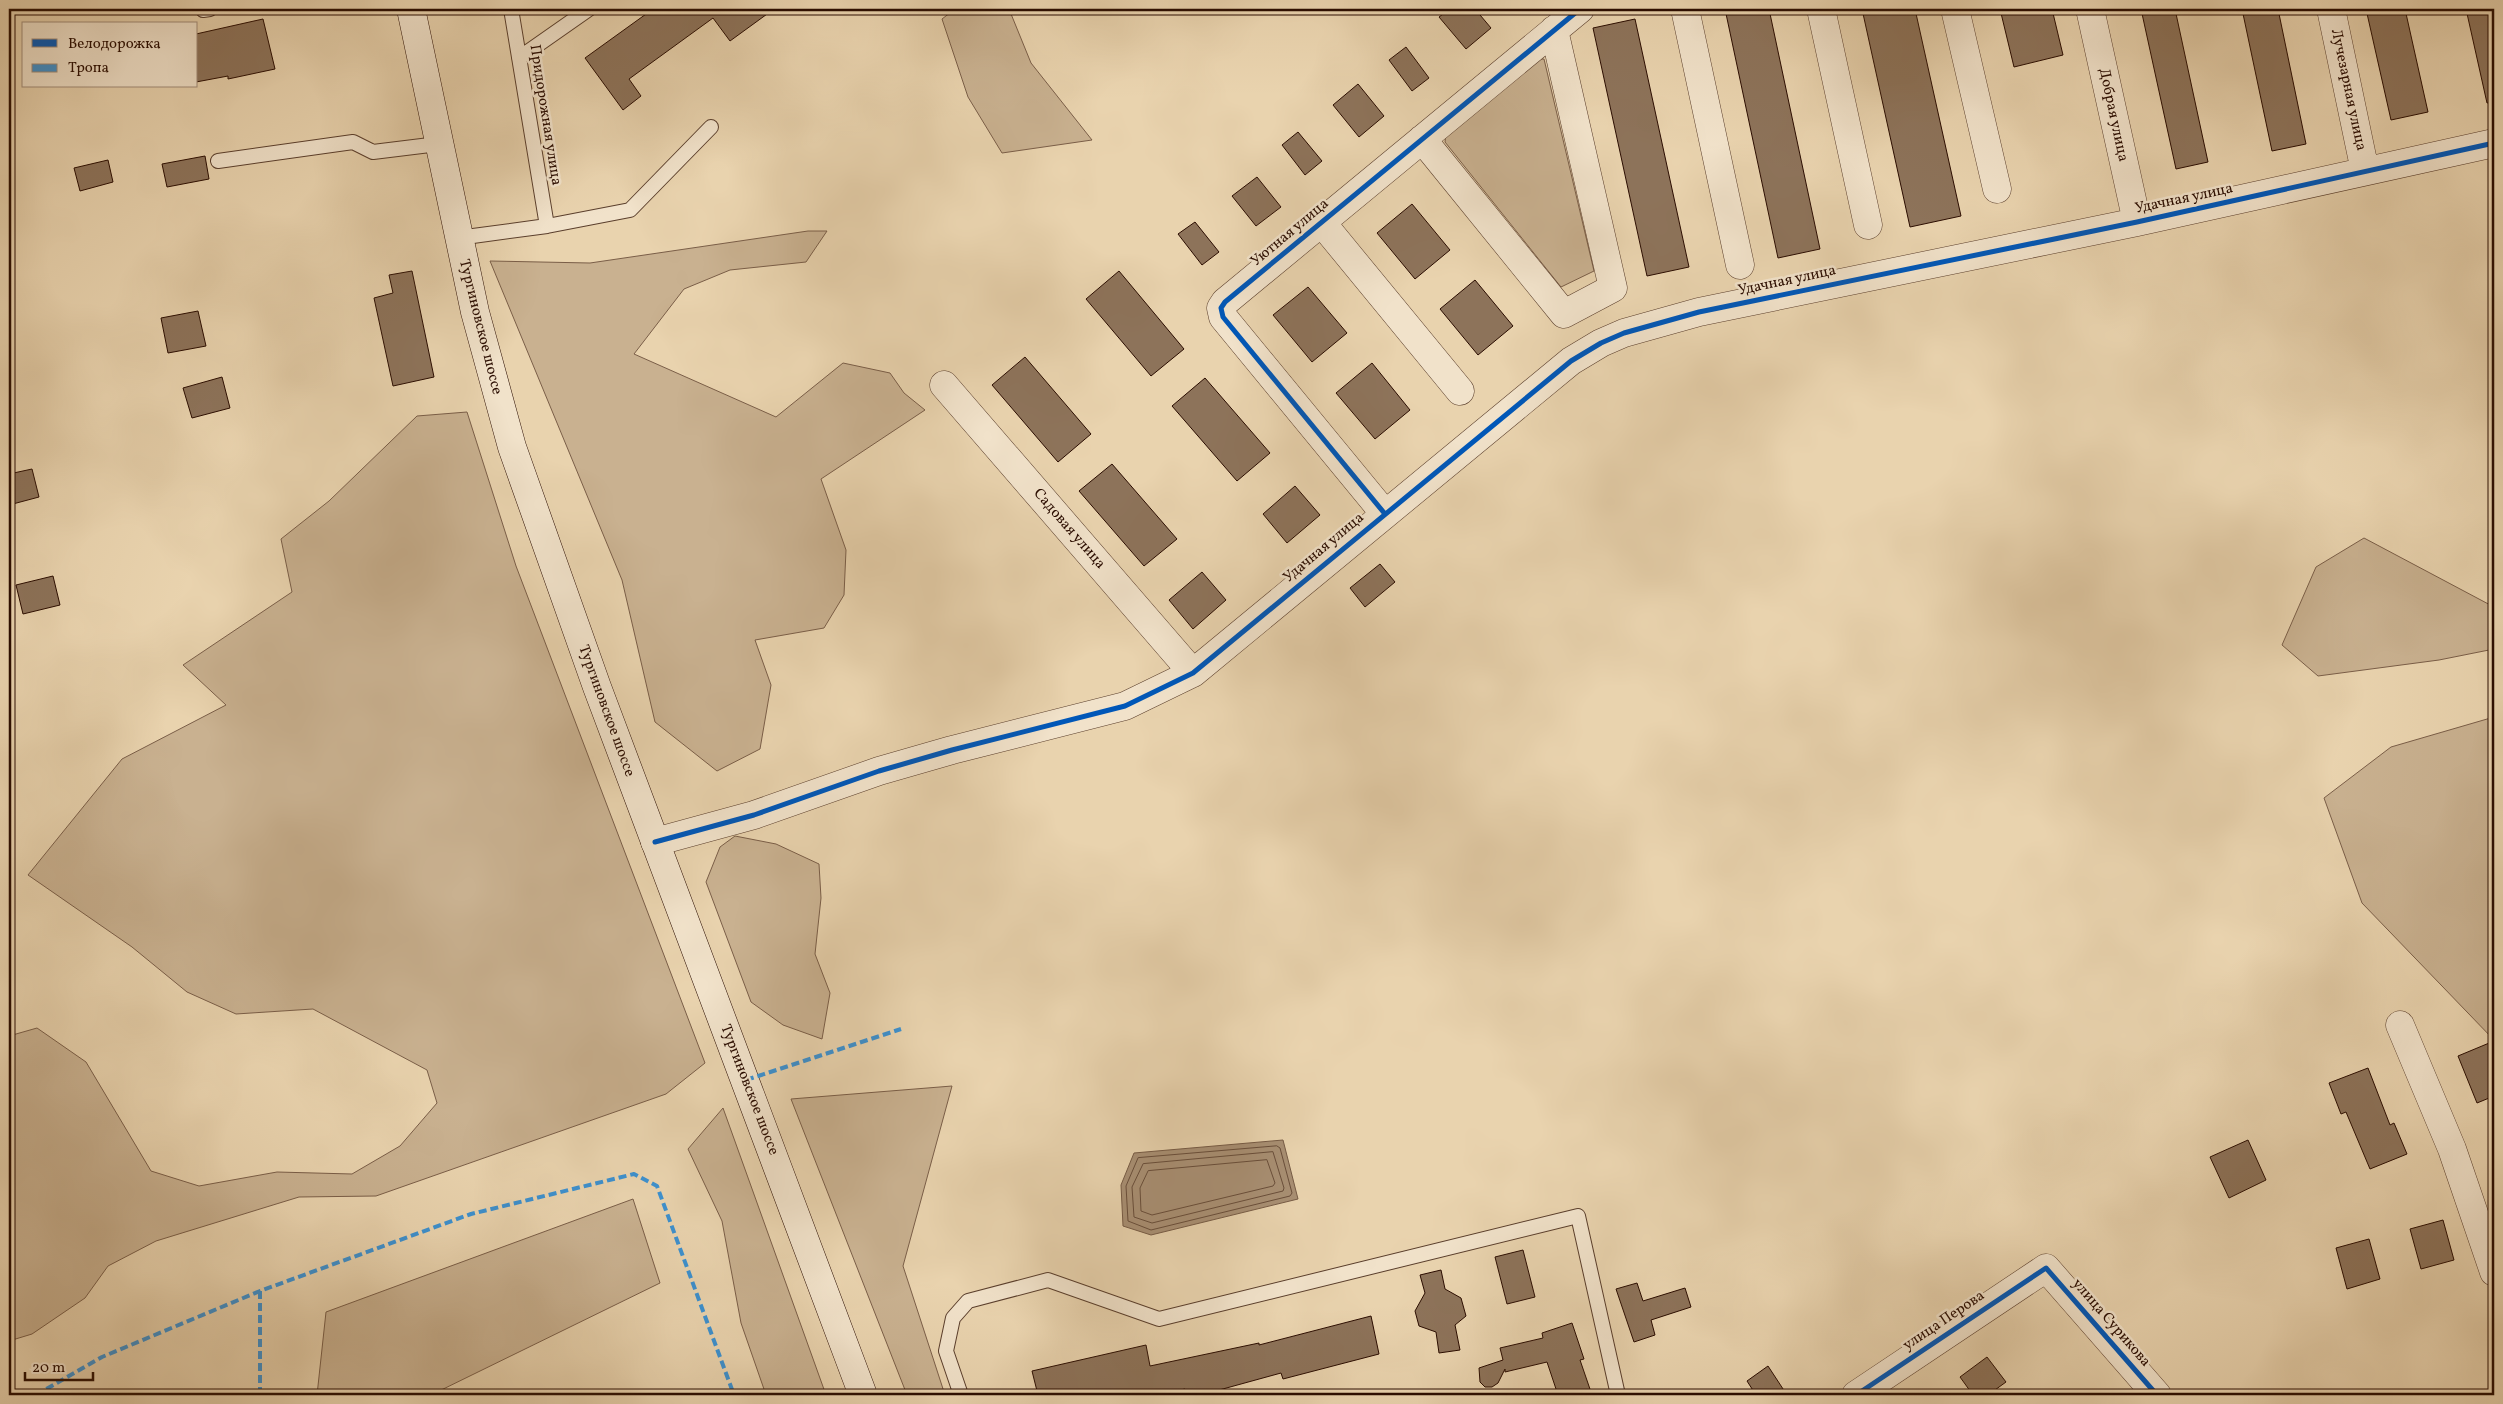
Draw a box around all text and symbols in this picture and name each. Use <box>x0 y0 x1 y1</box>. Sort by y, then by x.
legend <box>22 22 198 88</box>
street label: Лучезарная улица <box>2325 27 2371 153</box>
text: Велодорожка <box>68 34 161 55</box>
street label: Придорожная улица <box>524 43 566 187</box>
text: Тропа <box>68 58 109 79</box>
street label: Добрая улица <box>2093 66 2133 164</box>
street label: Удачная улица <box>2133 178 2235 220</box>
street label: Уютная улица <box>1246 194 1334 272</box>
street label: Тургиновское шоссе <box>453 257 507 397</box>
street label: Удачная улица <box>1736 260 1838 302</box>
street label: Садовая улица <box>1028 484 1110 574</box>
street label: Удачная улица <box>1279 508 1369 588</box>
street label: Тургиновское шоссе <box>572 642 640 780</box>
street label: Тургиновское шоссе <box>714 1021 784 1159</box>
street label: улица Сурикова <box>2067 1274 2155 1372</box>
street label: улица Перова <box>1899 1286 1989 1356</box>
scale bar <box>25 1349 92 1381</box>
text: 20 m <box>32 1358 65 1379</box>

